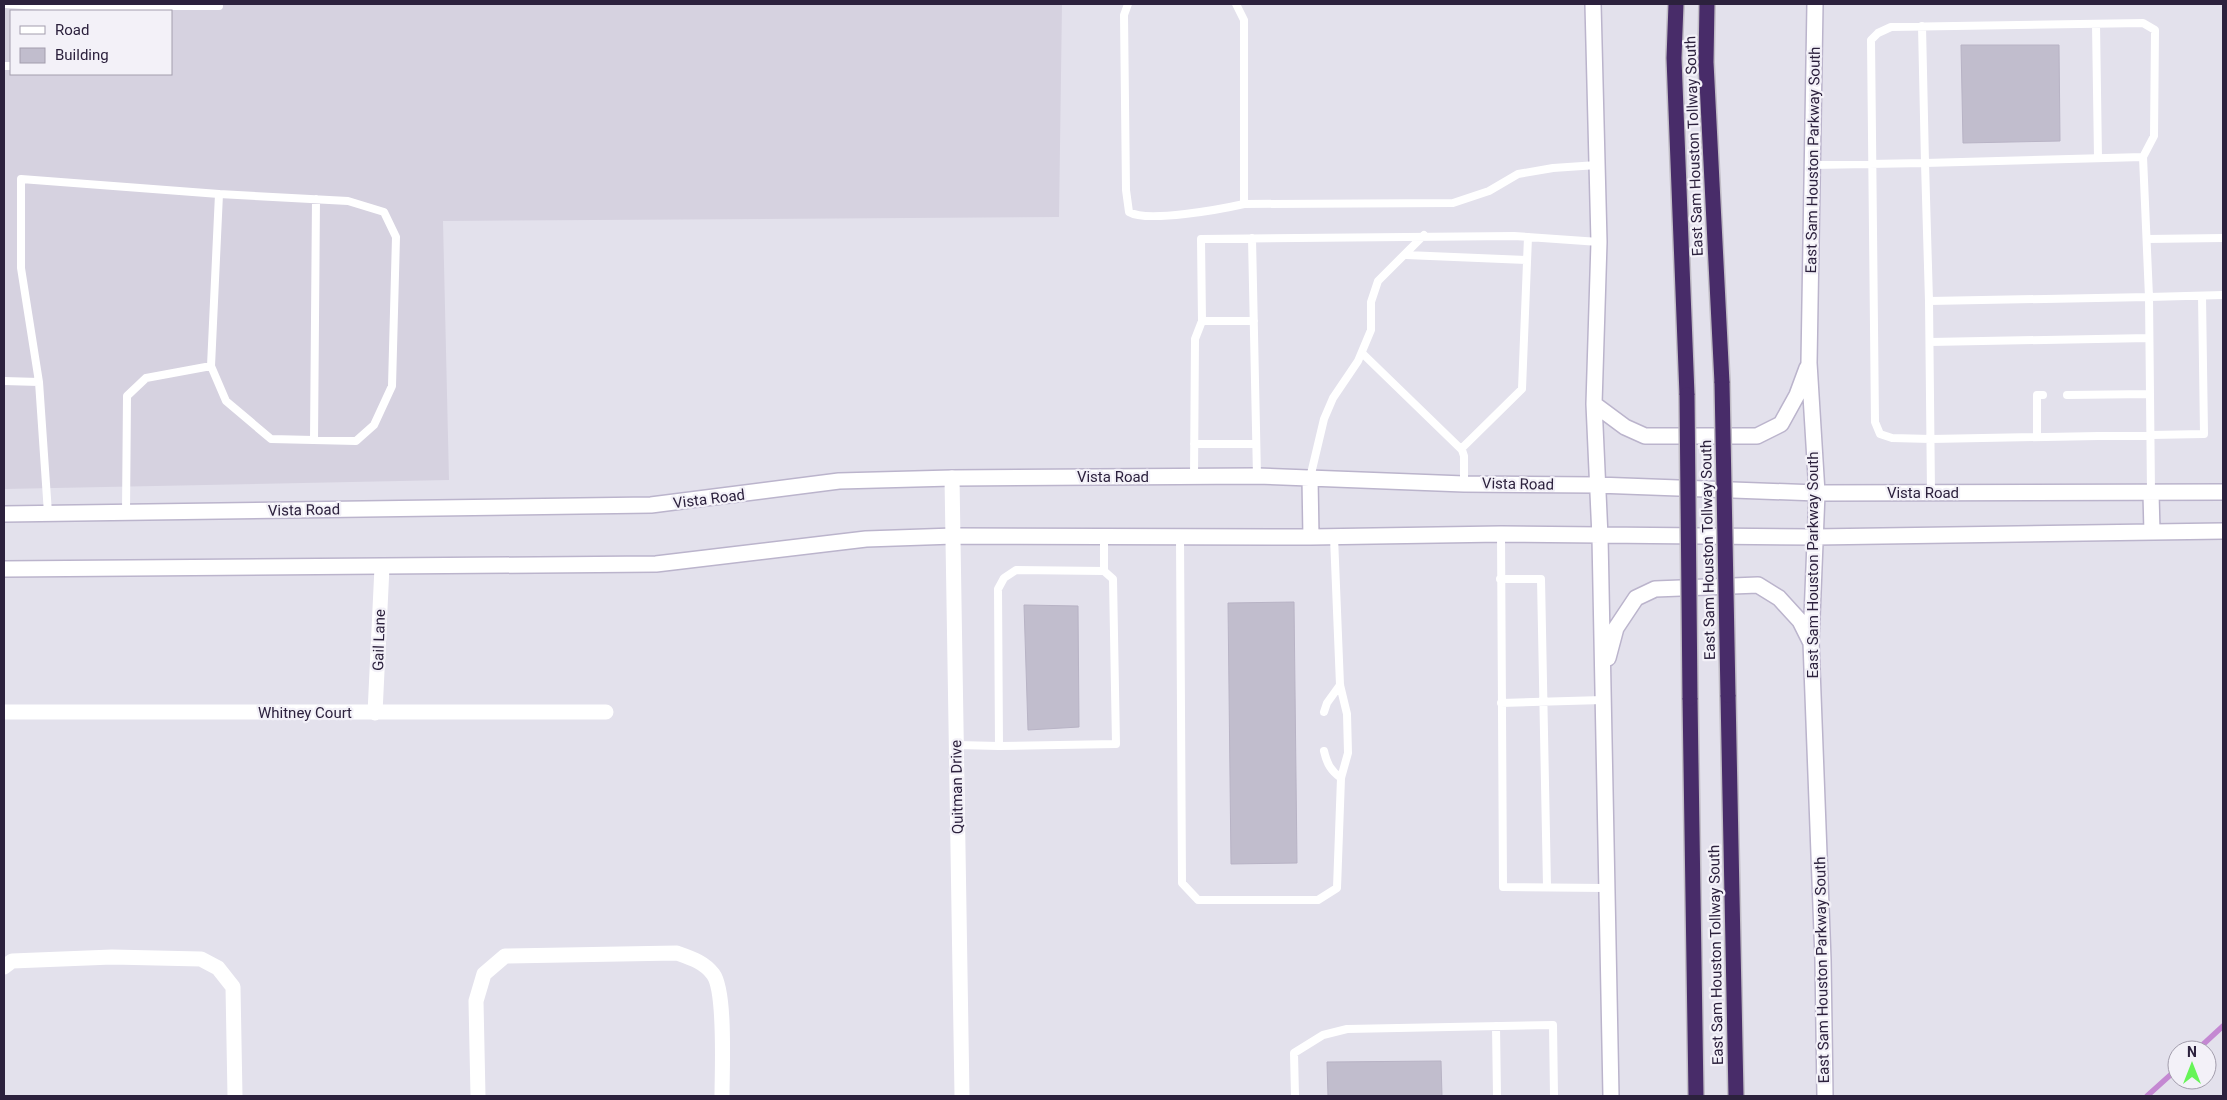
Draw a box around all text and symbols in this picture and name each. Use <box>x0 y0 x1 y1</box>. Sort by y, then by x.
legend <box>10 10 172 75</box>
text: Road <box>55 21 89 39</box>
street label: East Sam Houston Tollway South <box>1681 36 1707 256</box>
text: Building <box>55 46 109 64</box>
street label: East Sam Houston Parkway South <box>1802 46 1824 274</box>
street label: East Sam Houston Tollway South <box>1697 440 1719 660</box>
street label: East Sam Houston Parkway South <box>1804 452 1822 678</box>
street label: Vista Road <box>1077 468 1149 486</box>
street label: Vista Road <box>1482 474 1554 494</box>
street label: Vista Road <box>1887 484 1959 502</box>
street label: Vista Road <box>672 486 746 512</box>
street label: Vista Road <box>268 500 340 520</box>
street label: Gail Lane <box>369 609 389 671</box>
street label: Whitney Court <box>258 704 352 722</box>
street label: Quitman Drive <box>947 740 967 834</box>
street label: East Sam Houston Tollway South <box>1705 845 1727 1065</box>
street label: East Sam Houston Parkway South <box>1811 856 1833 1084</box>
north arrow <box>2167 1040 2217 1090</box>
text: N <box>2187 1044 2197 1060</box>

